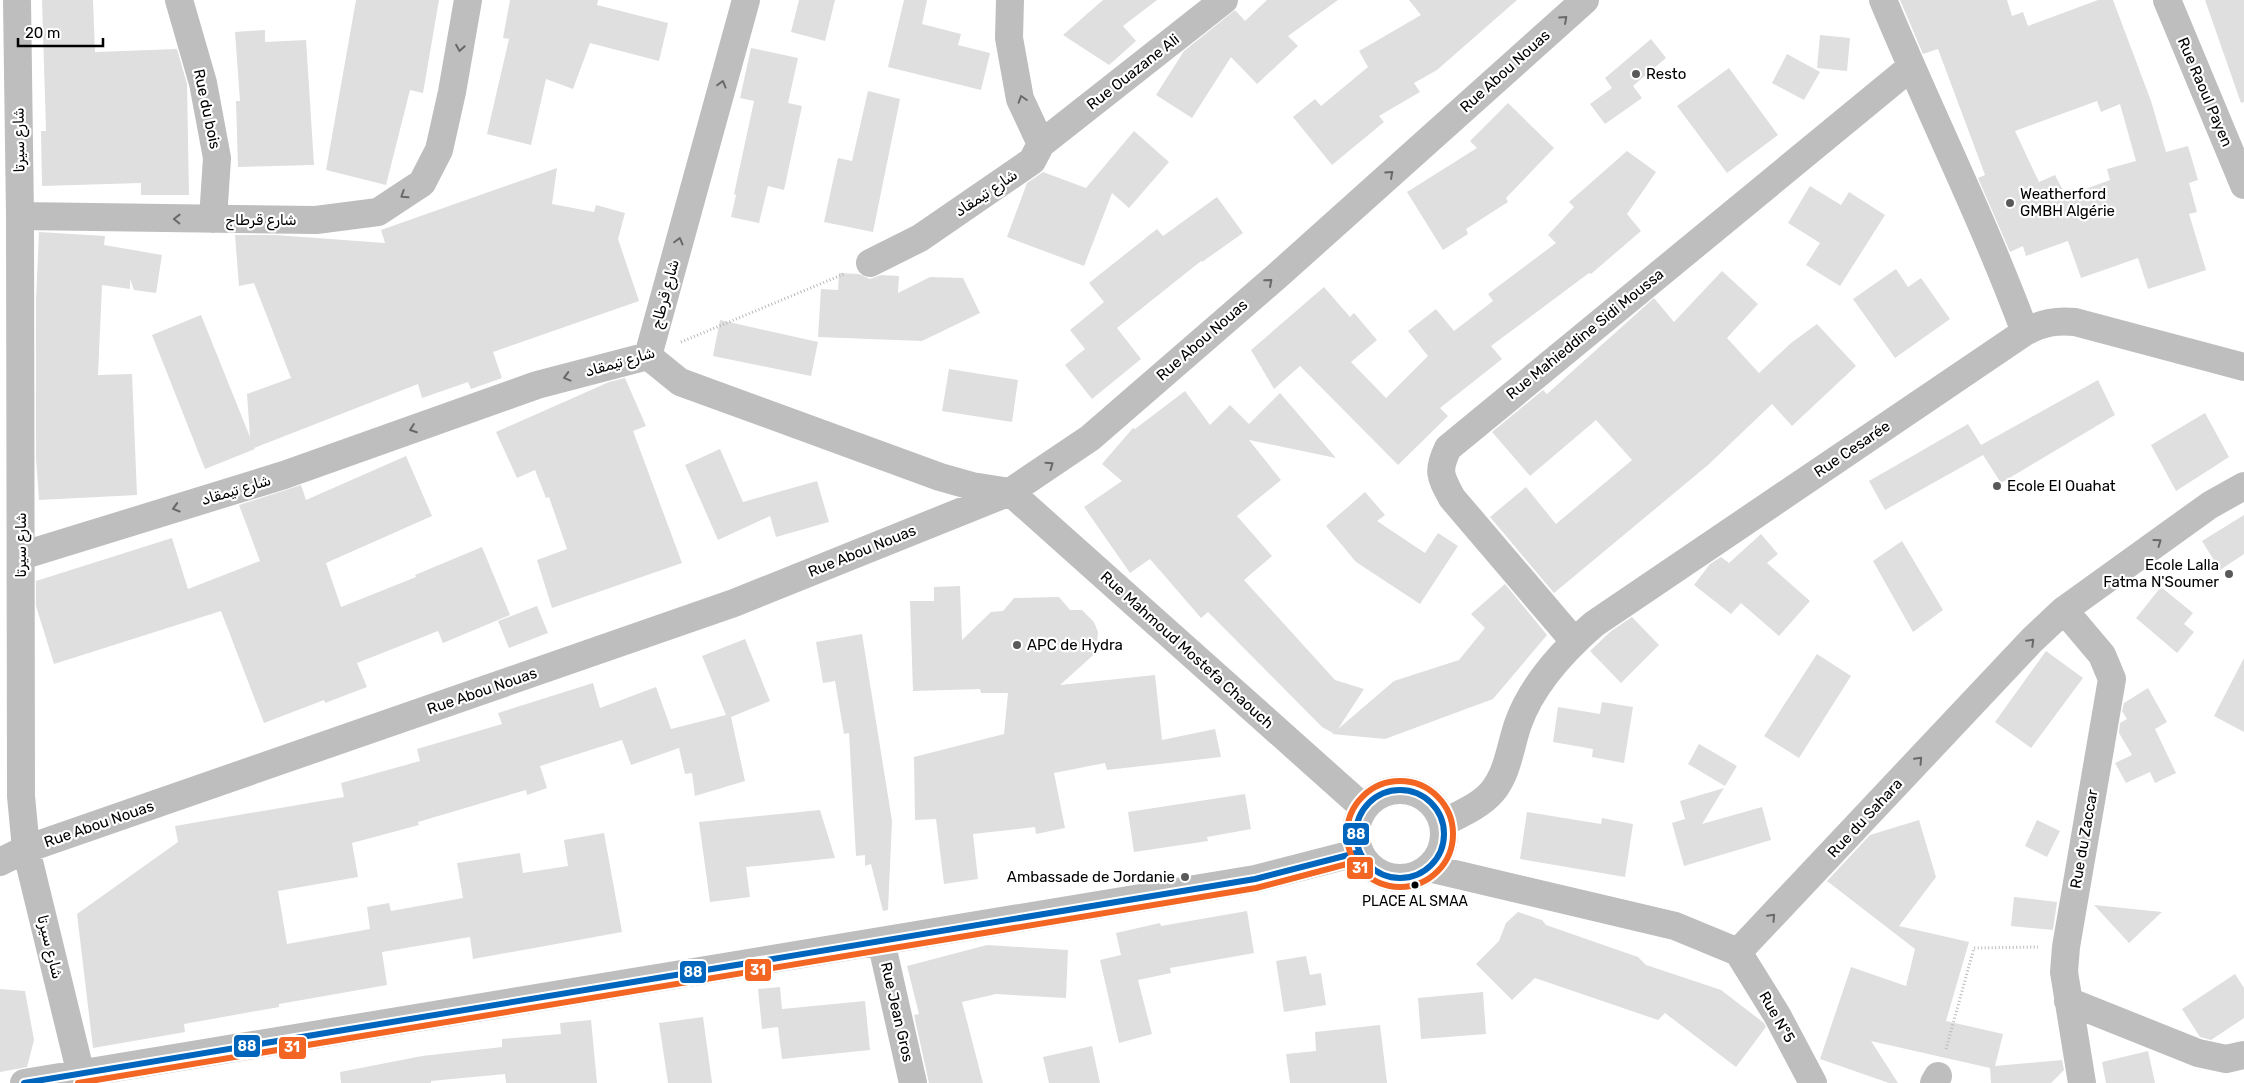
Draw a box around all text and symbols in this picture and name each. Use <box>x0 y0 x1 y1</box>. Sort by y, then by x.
scale bar <box>18 15 102 47</box>
one-way arrow <box>1558 16 1567 25</box>
text: 20 m <box>25 24 60 42</box>
street label: Rue Abou Nouas <box>1456 26 1554 116</box>
street label: Rue Ouazane Ali <box>1083 30 1183 114</box>
street label: Rue Raoul Payen <box>2174 35 2236 149</box>
one-way arrow <box>455 44 465 52</box>
place label: Resto <box>1646 65 1686 83</box>
street label: Rue du bois <box>190 67 224 151</box>
marker: Resto <box>1630 68 1642 80</box>
one-way arrow <box>717 81 727 89</box>
one-way arrow <box>1017 96 1027 104</box>
street label: شارع سيرتا <box>9 107 31 173</box>
street label: شارع تيمقاد <box>951 165 1022 222</box>
one-way arrow <box>1385 171 1394 180</box>
place label: Weatherford GMBH Algérie <box>2020 185 2115 220</box>
one-way arrow <box>400 188 409 198</box>
marker: Weatherford GMBH Algérie <box>2004 197 2016 209</box>
street label: شارع قرطاج <box>225 211 297 231</box>
one-way arrow <box>173 214 180 224</box>
one-way arrow <box>674 238 684 246</box>
street label: شارع قرطاج <box>647 257 685 331</box>
street label: Rue Mahieddine Sidi Moussa <box>1503 265 1667 403</box>
one-way arrow <box>1264 279 1273 288</box>
street label: Rue Abou Nouas <box>1153 295 1251 384</box>
street label: شارع تيمقاد <box>583 343 658 383</box>
one-way arrow <box>562 371 571 382</box>
street label: Rue Cesarée <box>1811 417 1893 481</box>
one-way arrow <box>409 423 418 433</box>
one-way arrow <box>1044 462 1054 471</box>
street label: شارع تيمقاد <box>199 471 274 511</box>
place label: Ecole El Ouahat <box>2007 477 2116 495</box>
marker: Ecole El Ouahat <box>1991 480 2003 492</box>
one-way arrow <box>172 503 181 513</box>
street label: شارع سيرتا <box>12 512 32 578</box>
street label: Rue Abou Nouas <box>805 521 919 581</box>
one-way arrow <box>2152 539 2162 548</box>
place label: Ecole Lalla Fatma N'Soumer <box>2103 556 2219 591</box>
street label: Rue Mahmoud Mostefa Chaouch <box>1097 568 1277 732</box>
marker: Ecole Lalla Fatma N'Soumer <box>2223 568 2235 580</box>
place label: APC de Hydra <box>1027 636 1123 654</box>
marker: APC de Hydra <box>1011 639 1023 651</box>
one-way arrow <box>2025 639 2034 648</box>
street label: Rue Abou Nouas <box>425 664 540 718</box>
one-way arrow <box>1913 757 1922 766</box>
street label: Rue du Sahara <box>1824 775 1906 861</box>
street label: Rue du Zaccar <box>2066 788 2102 890</box>
street label: Rue Abou Nouas <box>42 797 157 851</box>
line badge: 88 <box>1342 822 1370 846</box>
text: 88 <box>1347 826 1365 843</box>
line badge: 31 <box>1346 856 1374 880</box>
text: 31 <box>1352 860 1368 877</box>
place label: Ambassade de Jordanie <box>1007 868 1175 886</box>
marker: Ambassade de Jordanie <box>1179 871 1191 883</box>
marker: PLACE AL SMAA <box>1410 880 1420 890</box>
place label: PLACE AL SMAA <box>1362 893 1469 910</box>
street label: شارع سيرتا <box>31 913 67 981</box>
one-way arrow <box>1766 913 1775 922</box>
line badge: 31 <box>744 958 772 982</box>
line badge: 88 <box>679 960 707 984</box>
street label: Rue Jean Gros <box>877 960 917 1064</box>
text: 31 <box>750 962 766 979</box>
text: 88 <box>684 964 702 981</box>
street label: Rue N°5 <box>1755 988 1799 1046</box>
line badge: 88 <box>233 1034 261 1058</box>
line badge: 31 <box>278 1036 307 1060</box>
text: 88 <box>238 1038 256 1055</box>
text: 31 <box>284 1039 300 1056</box>

